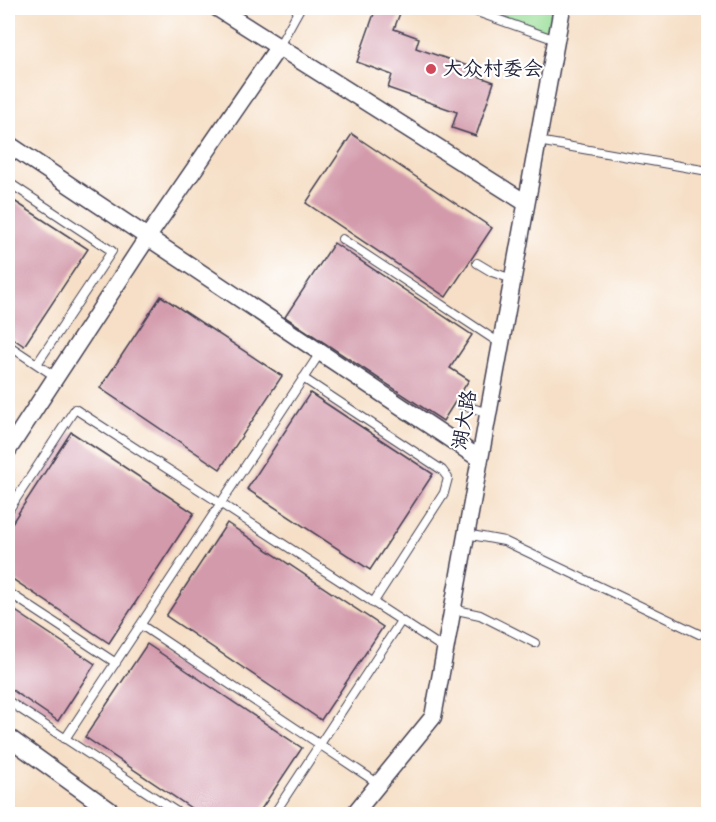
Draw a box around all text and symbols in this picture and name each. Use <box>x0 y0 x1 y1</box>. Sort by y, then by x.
place label: 大众村委会 <box>443 56 543 83</box>
marker: 大众村委会 <box>424 62 438 76</box>
street label: 湖大路 <box>446 387 484 452</box>

